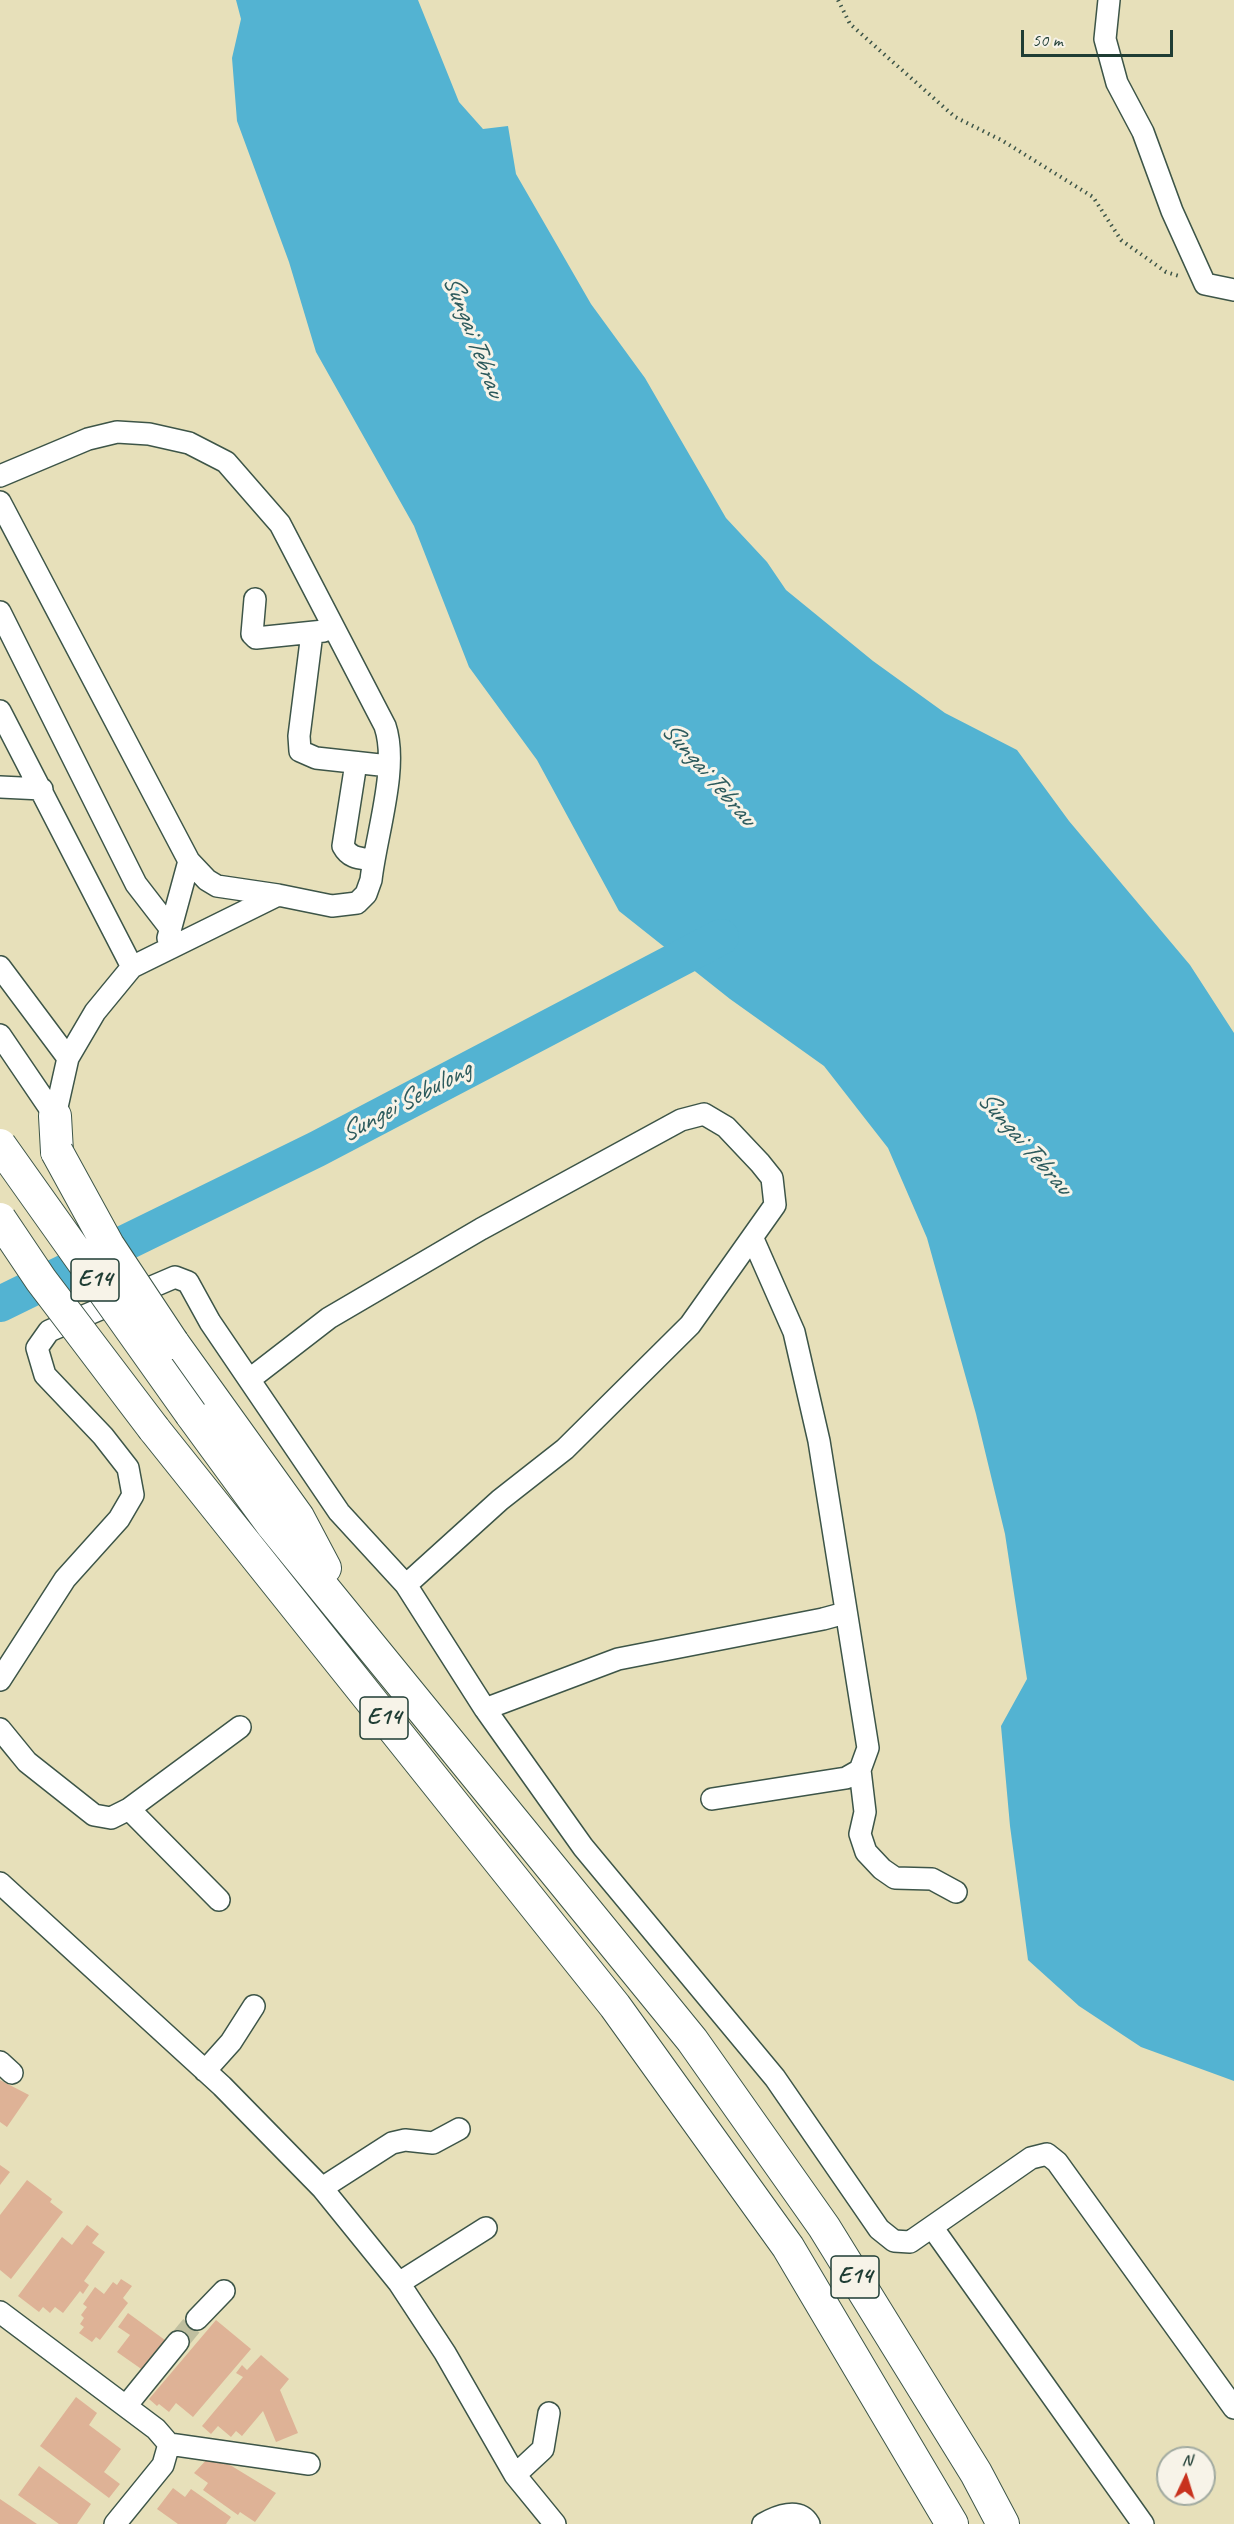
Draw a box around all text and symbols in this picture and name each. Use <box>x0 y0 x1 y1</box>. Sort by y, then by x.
scale bar <box>1024 18 1176 56</box>
text: 50 m <box>1032 29 1063 51</box>
water label: Sungai Tebrau <box>435 271 511 401</box>
water label: Sungai Tebrau <box>654 715 762 833</box>
water label: Sungei Sebulong <box>335 1054 477 1150</box>
water label: Sungai Tebrau <box>970 1084 1078 1202</box>
road number: E14 <box>71 1259 119 1301</box>
road number: E14 <box>360 1697 408 1739</box>
road number: E14 <box>831 2256 879 2298</box>
north arrow <box>1156 2446 1216 2506</box>
text: N <box>1181 2450 1193 2470</box>

